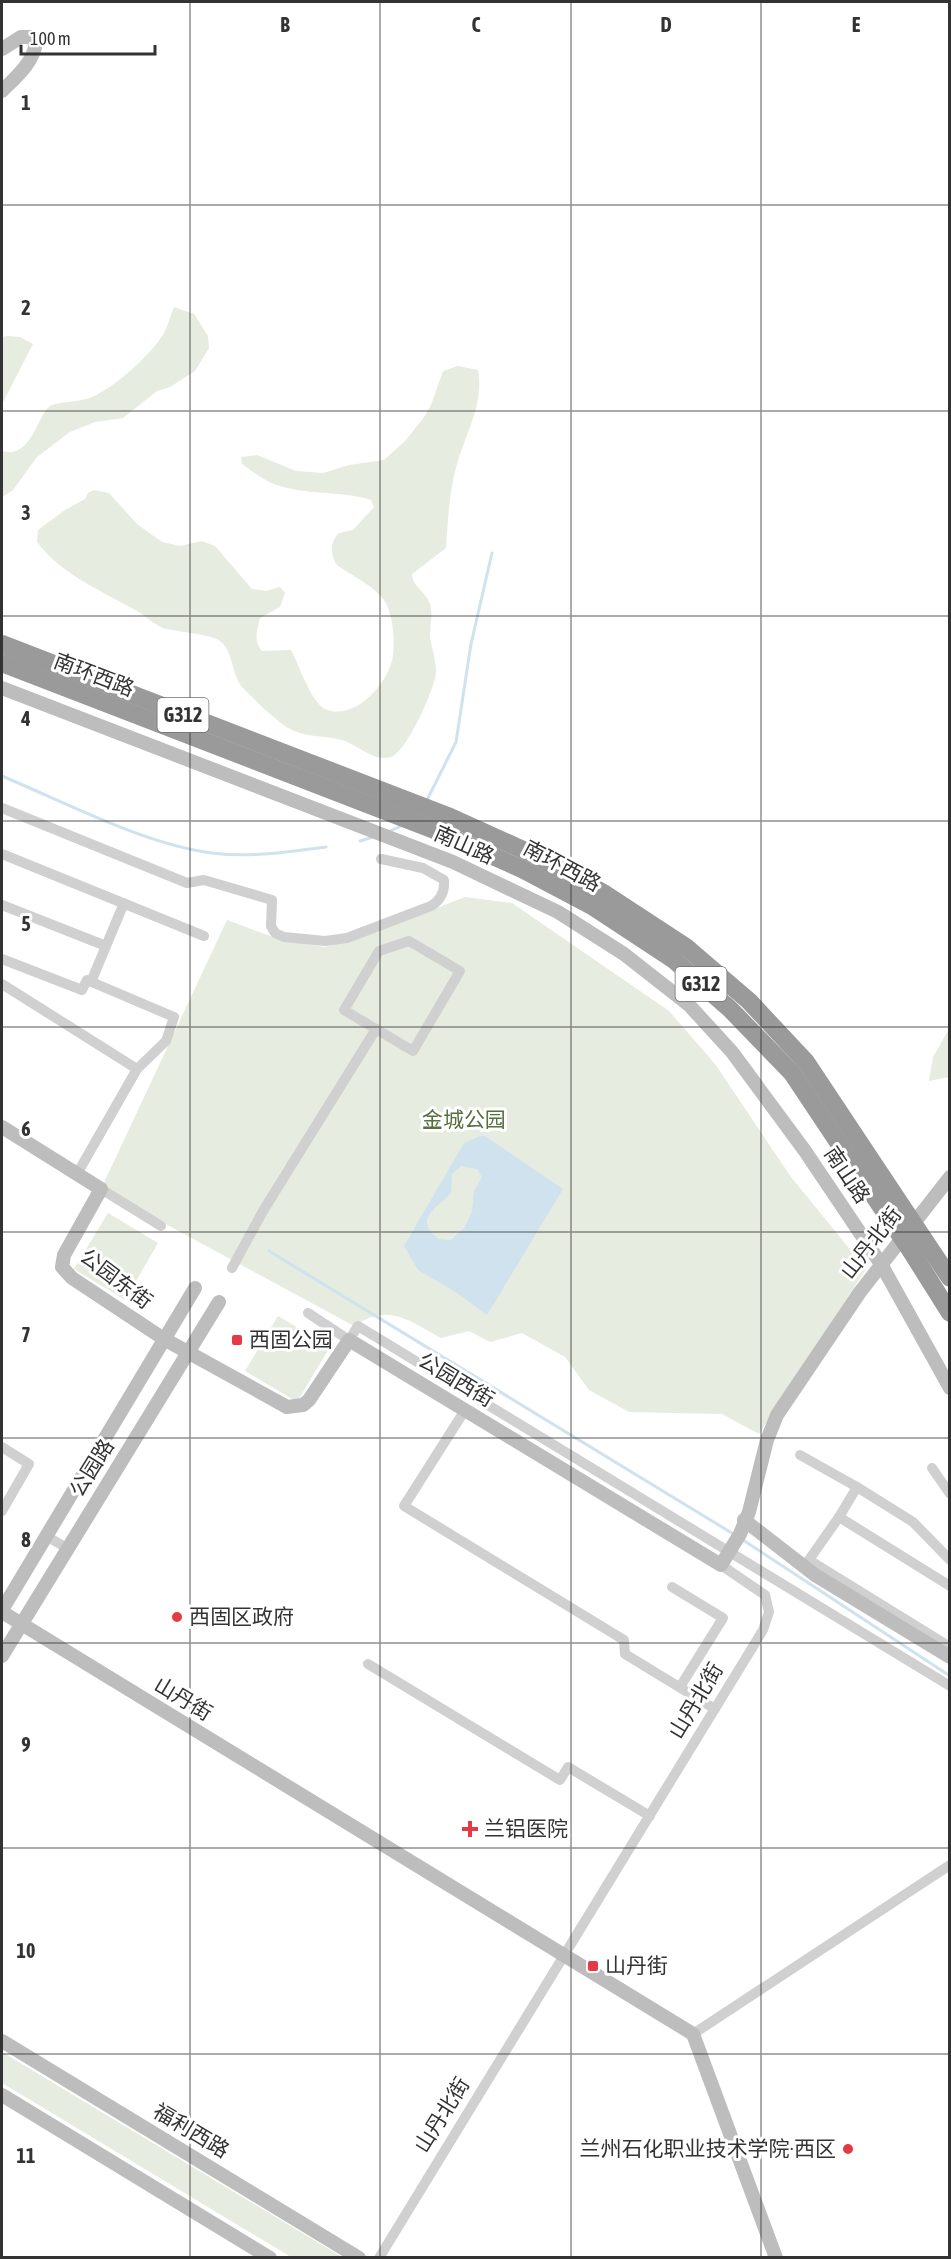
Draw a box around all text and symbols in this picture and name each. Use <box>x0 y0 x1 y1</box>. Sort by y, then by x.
text: B <box>280 13 290 36</box>
text: C <box>472 13 481 36</box>
text: D <box>660 13 672 36</box>
text: E <box>852 13 861 36</box>
scale bar <box>21 18 154 56</box>
text: 100 m <box>30 28 71 49</box>
text: 1 <box>21 91 31 114</box>
text: 2 <box>21 296 31 319</box>
text: 3 <box>21 501 31 524</box>
street label: 南环西路 <box>51 648 138 700</box>
road number: G312 <box>158 698 208 732</box>
text: 4 <box>20 707 31 730</box>
street label: 南山路 <box>431 820 498 868</box>
street label: 南环西路 <box>520 835 605 895</box>
text: 5 <box>21 912 31 935</box>
road number: G312 <box>676 967 726 1001</box>
park label: 金城公园 <box>422 1107 506 1131</box>
text: 6 <box>21 1117 31 1140</box>
street label: 南山路 <box>820 1142 875 1207</box>
street label: 山丹北街 <box>835 1202 906 1283</box>
street label: 公园东街 <box>76 1243 157 1313</box>
text: 7 <box>21 1323 31 1346</box>
place label: 西固公园 <box>249 1327 333 1351</box>
marker: 西固公园 <box>230 1333 244 1347</box>
street label: 公园西街 <box>414 1347 499 1411</box>
street label: 公园路 <box>64 1434 118 1501</box>
text: 8 <box>21 1528 31 1551</box>
place label: 西固区政府 <box>189 1604 294 1628</box>
marker: 西固区政府 <box>170 1610 184 1624</box>
street label: 山丹北街 <box>663 1658 727 1743</box>
street label: 山丹街 <box>150 1672 217 1725</box>
text: 9 <box>21 1733 31 1756</box>
place label: 兰铝医院 <box>484 1816 568 1840</box>
marker: 兰铝医院 <box>461 1820 479 1838</box>
text: 10 <box>17 1939 35 1962</box>
place label: 山丹街 <box>605 1953 668 1977</box>
marker: 山丹街 <box>586 1959 600 1973</box>
street label: 山丹北街 <box>409 2072 474 2156</box>
street label: 福利西路 <box>149 2098 234 2162</box>
place label: 兰州石化职业技术学院·西区 <box>580 2136 836 2160</box>
marker: 兰州石化职业技术学院·西区 <box>841 2142 855 2156</box>
text: 11 <box>17 2144 35 2167</box>

